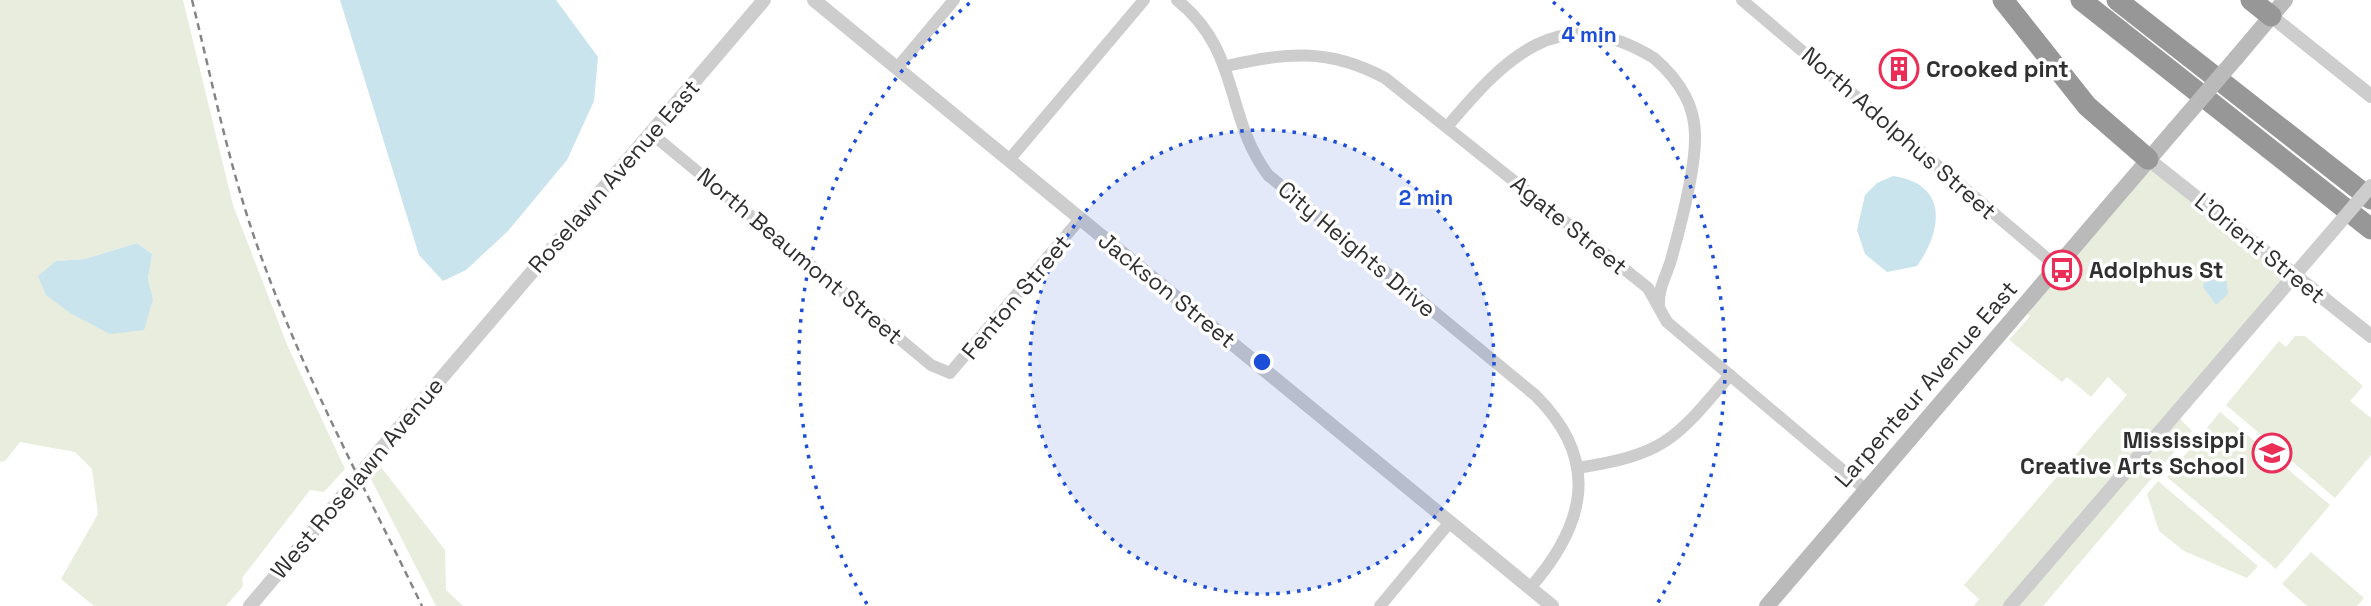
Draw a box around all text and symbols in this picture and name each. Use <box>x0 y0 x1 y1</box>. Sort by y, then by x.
text: 4 min <box>1561 21 1617 48</box>
street label: North Adolphus Street <box>1795 40 2003 226</box>
building icon: Crooked pint <box>1878 48 1920 90</box>
place label: Crooked pint <box>1926 54 2069 84</box>
street label: Roselawn Avenue East <box>522 73 706 279</box>
street label: North Beaumont Street <box>691 161 909 351</box>
street label: Agate Street <box>1504 169 1634 281</box>
street label: City Heights Drive <box>1272 174 1442 324</box>
text: 2 min <box>1399 184 1453 211</box>
street label: L'Orient Street <box>2189 186 2331 310</box>
street label: Jackson Street <box>1092 225 1242 355</box>
street label: Fenton Street <box>955 228 1077 366</box>
bus stop icon: Adolphus St <box>2041 249 2083 291</box>
place label: Adolphus St <box>2089 255 2224 285</box>
street label: Larpenteur Avenue East <box>1828 274 2024 494</box>
centre of rings <box>1250 350 1274 374</box>
street label: West Roselawn Avenue <box>264 371 450 585</box>
place label: Mississippi Creative Arts School <box>2020 425 2245 481</box>
school or university icon: Mississippi Creative Arts School <box>2251 432 2293 474</box>

